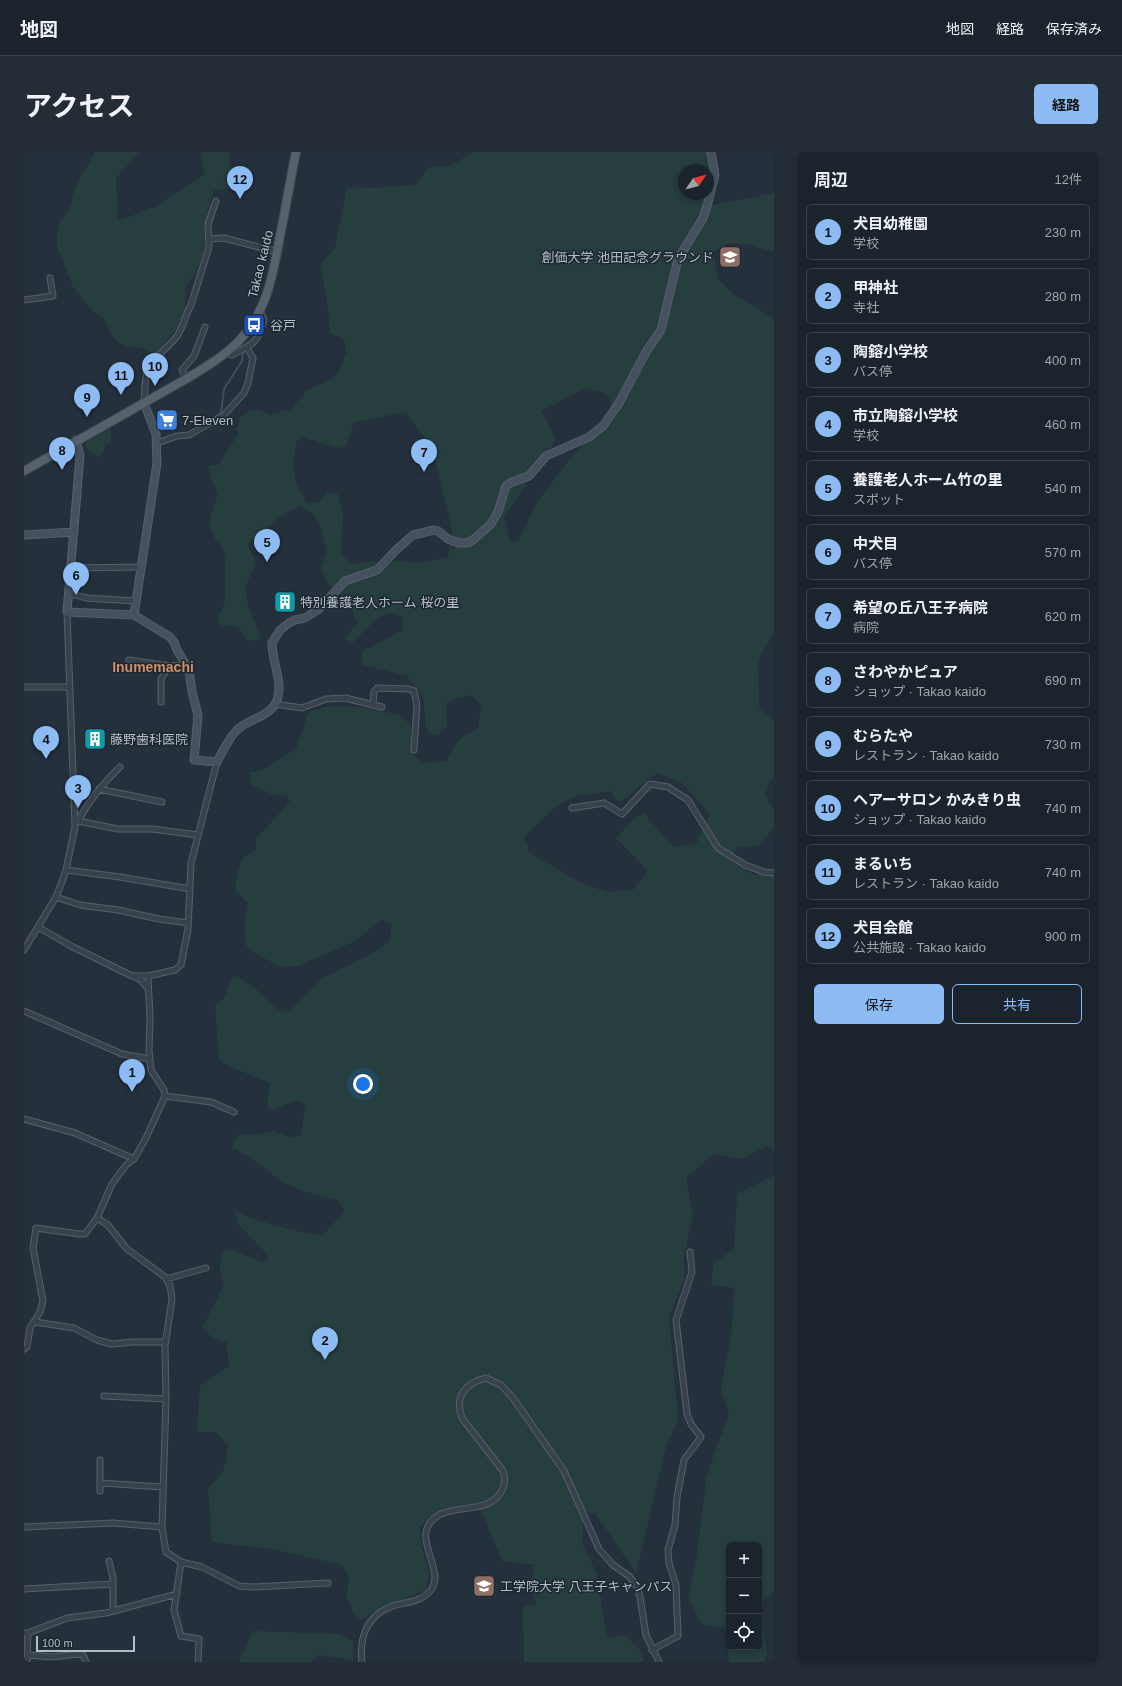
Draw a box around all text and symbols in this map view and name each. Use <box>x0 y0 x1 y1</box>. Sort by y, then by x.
text: 地図 <box>20 19 58 40</box>
text: 地図 <box>946 21 974 37</box>
text: 経路 <box>996 21 1024 37</box>
text: 保存済み <box>1046 21 1102 37</box>
button: 経路 <box>1034 84 1098 124</box>
text: アクセス <box>24 91 135 122</box>
north arrow <box>678 164 714 200</box>
pin: 12 <box>227 166 253 199</box>
text: 周辺 <box>814 171 848 190</box>
text: 12件 <box>1055 172 1082 187</box>
text: 犬目幼稚園 <box>853 215 928 232</box>
text: 1 <box>824 225 832 240</box>
text: 230 m <box>1045 225 1081 240</box>
street label: Takao kaido <box>245 229 276 300</box>
text: 学校 <box>853 236 879 251</box>
school or university icon: 創価大学 池田記念グラウンド <box>717 244 743 270</box>
place label: 創価大学 池田記念グラウンド <box>541 250 714 265</box>
text: 甲神社 <box>853 279 898 296</box>
text: 2 <box>824 289 832 304</box>
text: 280 m <box>1045 289 1081 304</box>
text: 寺社 <box>853 300 879 315</box>
bus stop icon: 谷戸 <box>241 312 267 338</box>
place label: 谷戸 <box>270 318 296 333</box>
text: 陶鎔小学校 <box>853 343 928 360</box>
pin: 10 <box>142 353 168 386</box>
text: 3 <box>824 353 832 368</box>
text: 400 m <box>1045 353 1081 368</box>
pin: 11 <box>108 362 134 395</box>
text: バス停 <box>853 364 892 379</box>
pin: 9 <box>74 384 100 417</box>
supermarket icon: 7-Eleven <box>154 407 180 433</box>
text: 市立陶鎔小学校 <box>853 407 958 424</box>
place label: 7-Eleven <box>182 413 233 428</box>
text: 4 <box>824 417 832 432</box>
text: 460 m <box>1045 417 1081 432</box>
text: 学校 <box>853 428 879 443</box>
pin: 8 <box>49 437 75 470</box>
pin: 7 <box>411 439 437 472</box>
text: 養護老人ホーム竹の里 <box>853 471 1003 488</box>
text: 5 <box>824 481 832 496</box>
text: 540 m <box>1045 481 1081 496</box>
text: スポット <box>853 492 905 507</box>
pin: 5 <box>254 529 280 562</box>
text: 中犬目 <box>853 535 898 552</box>
text: 6 <box>824 545 832 560</box>
text: 570 m <box>1045 545 1081 560</box>
text: バス停 <box>853 556 892 571</box>
pin: 6 <box>63 562 89 595</box>
building icon: 特別養護老人ホーム 桜の里 <box>272 589 298 615</box>
place label: 特別養護老人ホーム 桜の里 <box>300 595 459 610</box>
text: 希望の丘八王子病院 <box>853 599 988 616</box>
text: 7 <box>824 609 832 624</box>
text: 620 m <box>1045 609 1081 624</box>
text: 病院 <box>853 620 879 635</box>
district label: Inumemachi <box>112 659 194 675</box>
text: さわやかピュア <box>853 663 958 680</box>
text: 8 <box>824 673 832 688</box>
text: 690 m <box>1045 673 1081 688</box>
text: ショップ · Takao kaido <box>853 684 986 699</box>
pin: 4 <box>33 726 59 759</box>
building icon: 藤野歯科医院 <box>82 726 108 752</box>
text: むらたや <box>853 727 913 744</box>
place label: 藤野歯科医院 <box>110 732 188 747</box>
text: 9 <box>824 737 832 752</box>
text: 730 m <box>1045 737 1081 752</box>
text: レストラン · Takao kaido <box>853 748 999 763</box>
pin: 3 <box>65 775 91 808</box>
text: ヘアーサロン かみきり虫 <box>853 791 1021 808</box>
text: 10 <box>821 801 835 816</box>
text: 740 m <box>1045 801 1081 816</box>
text: ショップ · Takao kaido <box>853 812 986 827</box>
text: まるいち <box>853 855 913 872</box>
text: 11 <box>821 865 835 880</box>
text: 740 m <box>1045 865 1081 880</box>
text: レストラン · Takao kaido <box>853 876 999 891</box>
text: 犬目会館 <box>853 919 913 936</box>
text: 12 <box>821 929 835 944</box>
text: 900 m <box>1045 929 1081 944</box>
text: 公共施設 · Takao kaido <box>853 940 986 955</box>
button: 保存 <box>814 984 944 1024</box>
button: 共有 <box>952 984 1082 1024</box>
pin: 1 <box>119 1059 145 1092</box>
your location <box>353 1074 373 1094</box>
pin: 2 <box>312 1327 338 1360</box>
map controls <box>726 1542 762 1650</box>
button: + <box>726 1542 762 1578</box>
school or university icon: 工学院大学 八王子キャンパス <box>471 1573 497 1599</box>
button: − <box>726 1578 762 1614</box>
place label: 工学院大学 八王子キャンパス <box>500 1579 673 1594</box>
button: locate <box>726 1614 762 1650</box>
scale bar <box>36 1634 135 1653</box>
text: 100 m <box>42 1637 73 1649</box>

